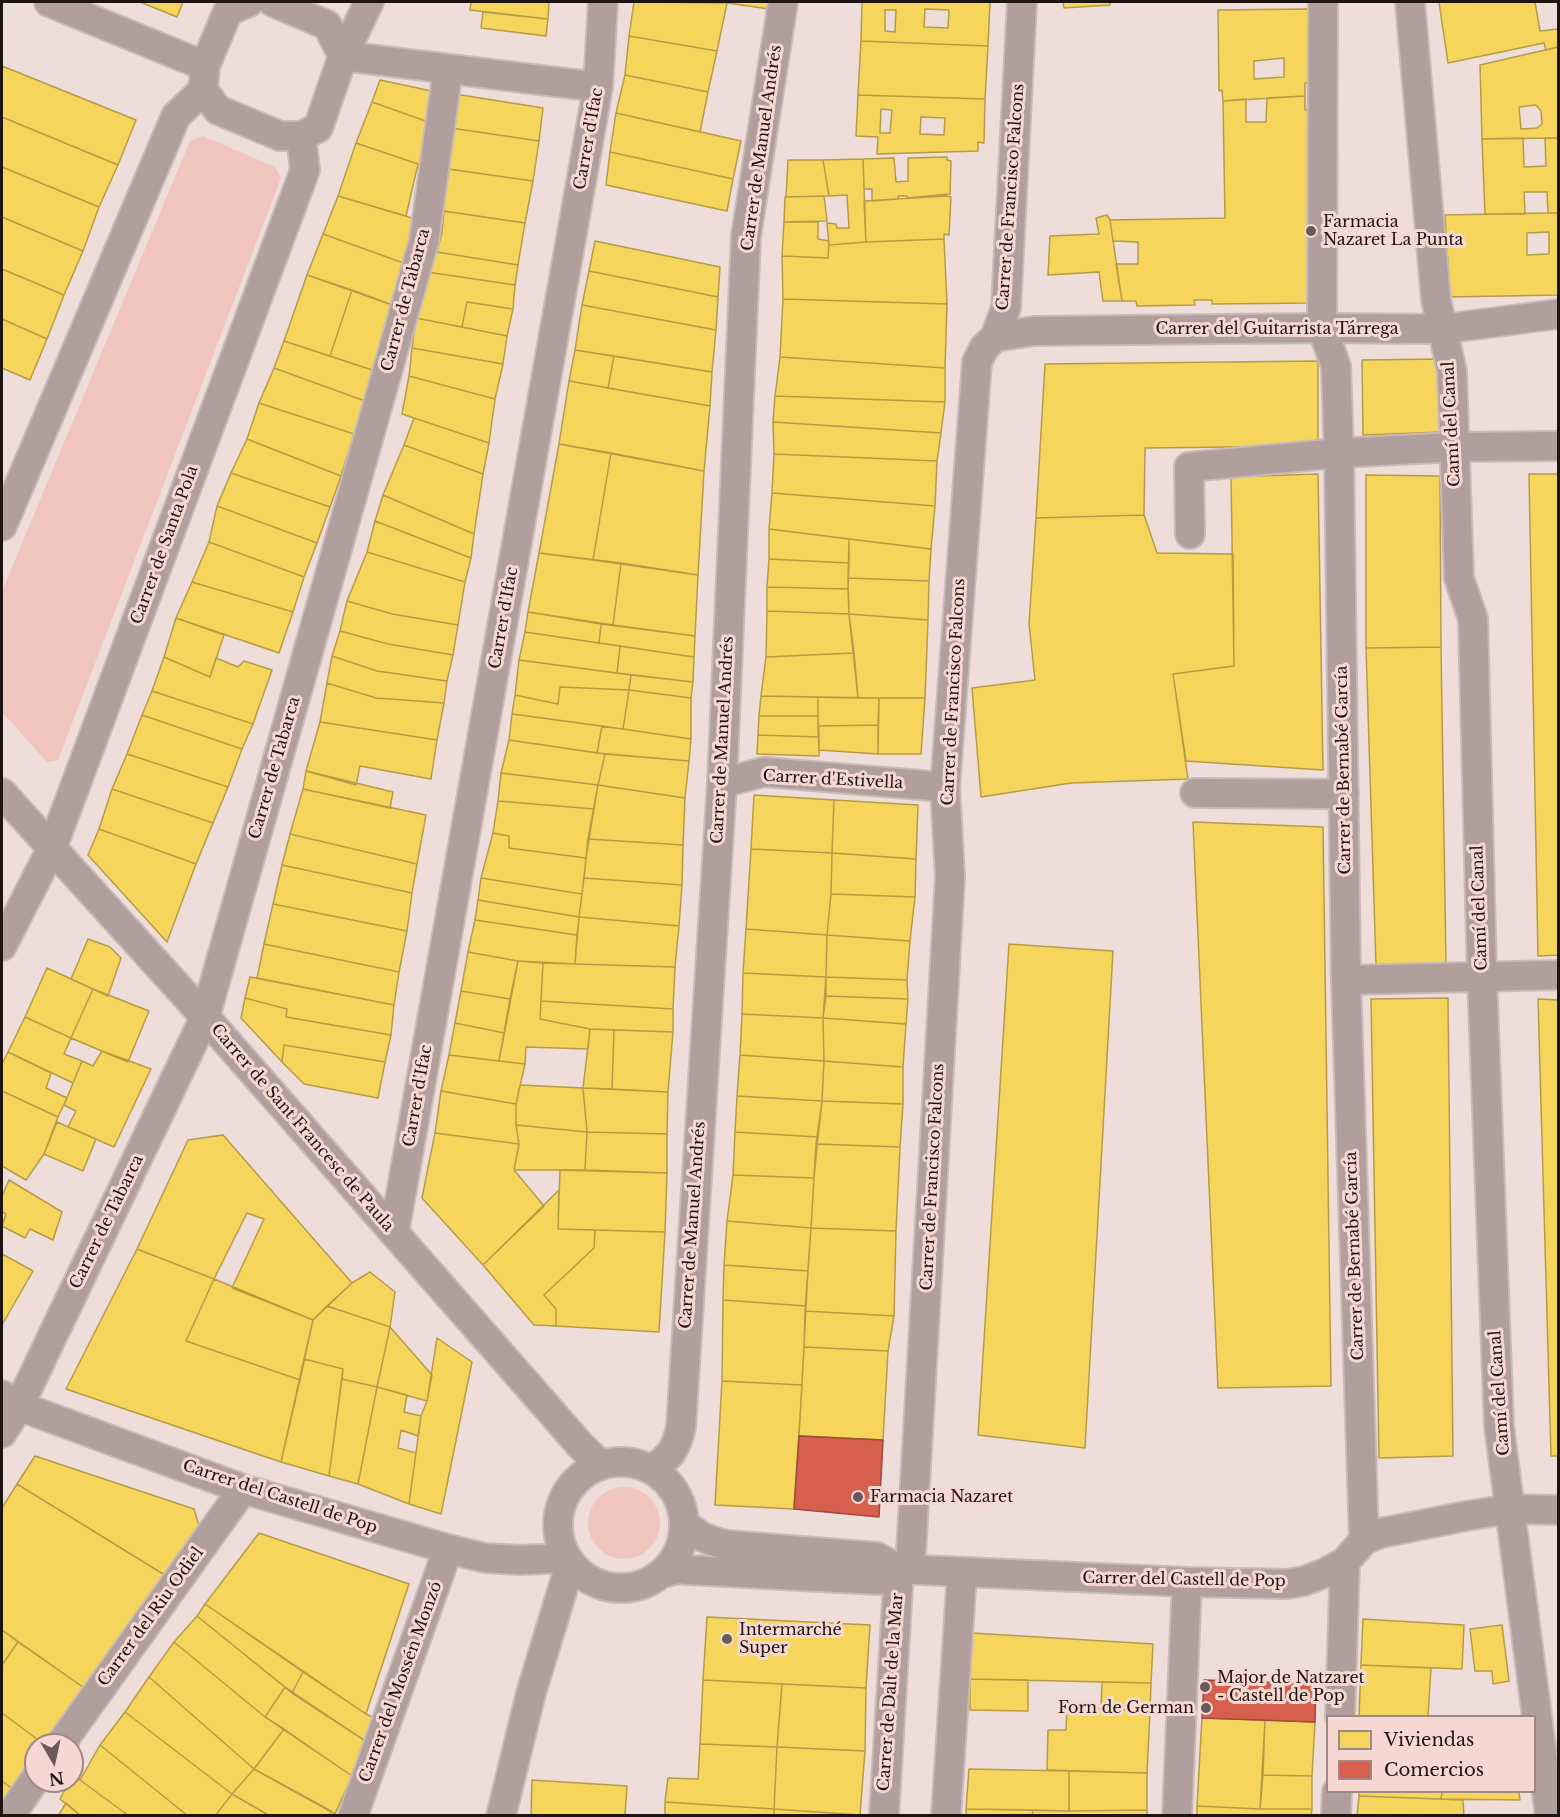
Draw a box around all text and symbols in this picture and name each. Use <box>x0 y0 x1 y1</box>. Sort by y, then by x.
street label: Carrer de Manuel Andrés <box>738 44 786 252</box>
street label: Carrer de Francisco Falcons <box>993 83 1029 311</box>
street label: Carrer d'Ifac <box>571 87 607 191</box>
place label: Farmacia Nazaret La Punta <box>1323 212 1463 250</box>
marker: Farmacia Nazaret La Punta <box>1304 224 1318 238</box>
street label: Carrer de Tabarca <box>378 227 434 373</box>
street label: Carrer del Guitarrista Tárrega <box>1155 319 1399 339</box>
street label: Camí del Canal <box>1439 361 1465 487</box>
street label: Carrer de Santa Pola <box>127 463 203 627</box>
street label: Carrer d'Ifac <box>486 566 522 670</box>
street label: Carrer de Francisco Falcons <box>938 578 970 806</box>
street label: Carrer de Manuel Andrés <box>708 636 738 844</box>
street label: Carrer de Bernabé García <box>1333 665 1355 875</box>
street label: Carrer de Tabarca <box>246 695 304 841</box>
street label: Carrer d'Estivella <box>762 767 904 793</box>
street label: Camí del Canal <box>1468 845 1492 971</box>
street label: Carrer de Sant Francesc de Paula <box>207 1020 397 1236</box>
street label: Carrer d'Ifac <box>400 1044 436 1148</box>
street label: Carrer de Francisco Falcons <box>917 1063 949 1291</box>
street label: Carrer de Manuel Andrés <box>676 1121 710 1329</box>
street label: Carrer de Bernabé García <box>1342 1151 1368 1361</box>
street label: Carrer de Tabarca <box>66 1152 148 1292</box>
street label: Camí del Canal <box>1486 1330 1514 1456</box>
street label: Carrer del Castell de Pop <box>180 1456 380 1538</box>
place label: Farmacia Nazaret <box>870 1487 1013 1507</box>
marker: Farmacia Nazaret <box>851 1490 865 1504</box>
street label: Carrer del Riu Odiel <box>94 1544 208 1690</box>
street label: Carrer del Castell de Pop <box>1082 1569 1286 1591</box>
street label: Carrer del Mossén Monzó <box>356 1579 446 1785</box>
street label: Carrer de Dalt de la Mar <box>874 1592 908 1792</box>
place label: Intermarché Super <box>739 1620 842 1658</box>
marker: Intermarché Super <box>720 1632 734 1646</box>
place label: Major de Natzaret - Castell de Pop <box>1217 1668 1365 1706</box>
marker: Major de Natzaret - Castell de Pop <box>1198 1680 1212 1694</box>
place label: Forn de German <box>1058 1698 1194 1718</box>
marker: Forn de German <box>1199 1701 1213 1715</box>
legend <box>1326 1715 1536 1793</box>
text: Viviendas <box>1384 1729 1474 1751</box>
north arrow <box>24 1733 84 1793</box>
text: Comercios <box>1384 1759 1484 1781</box>
text: N <box>48 1768 66 1790</box>

